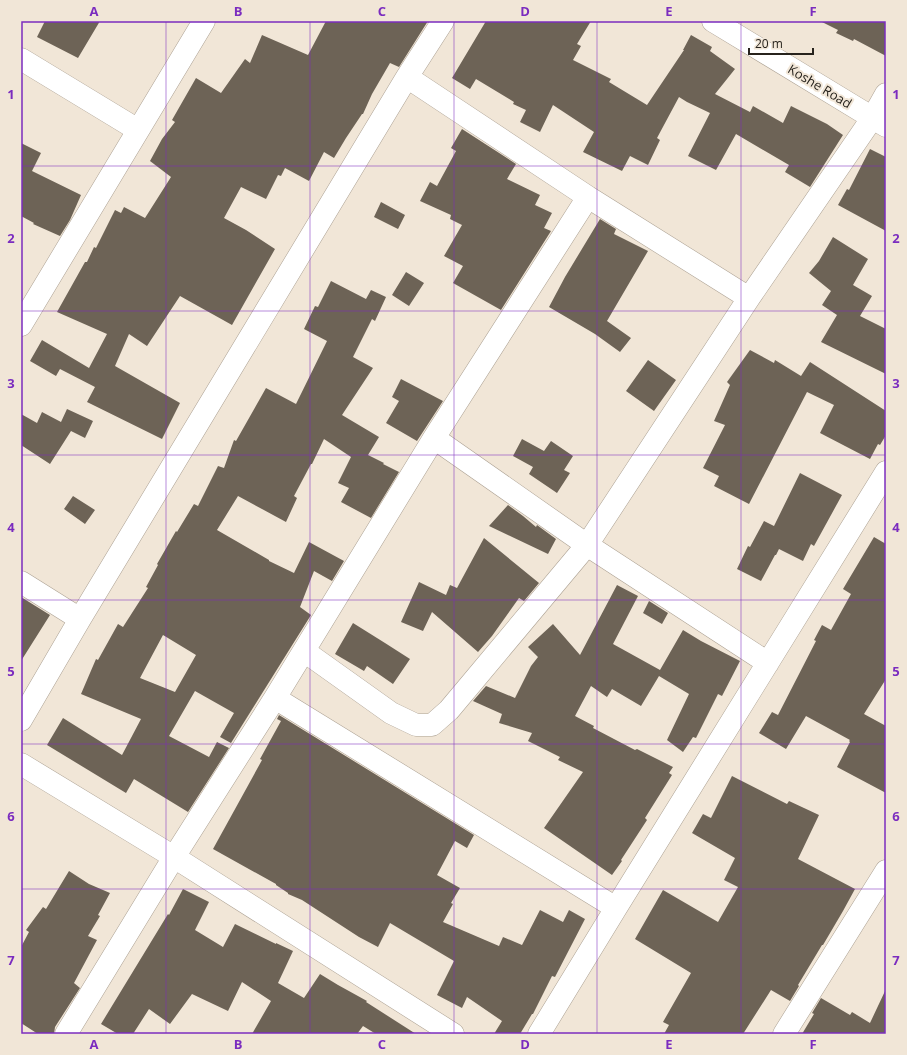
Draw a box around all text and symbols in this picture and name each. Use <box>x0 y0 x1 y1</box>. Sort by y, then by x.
text: A <box>90 2 99 20</box>
text: B <box>234 2 243 20</box>
text: C <box>378 2 386 20</box>
text: D <box>520 2 530 20</box>
text: E <box>665 2 673 20</box>
text: F <box>809 2 817 20</box>
scale bar <box>749 30 813 56</box>
text: 20 m <box>755 35 783 52</box>
street label: Koshe Road <box>785 60 855 112</box>
text: 1 <box>7 85 15 103</box>
text: 1 <box>892 85 900 103</box>
text: 2 <box>7 229 15 247</box>
text: 2 <box>892 229 900 247</box>
text: 3 <box>7 374 15 392</box>
text: 3 <box>892 374 900 392</box>
text: 4 <box>7 518 15 536</box>
text: 4 <box>892 518 900 536</box>
text: 5 <box>7 662 15 680</box>
text: 5 <box>892 662 900 680</box>
text: 6 <box>7 807 15 825</box>
text: 6 <box>892 807 900 825</box>
text: 7 <box>7 951 15 969</box>
text: 7 <box>892 951 900 969</box>
text: A <box>90 1035 99 1053</box>
text: B <box>234 1035 243 1053</box>
text: C <box>378 1035 386 1053</box>
text: D <box>520 1035 530 1053</box>
text: E <box>665 1035 673 1053</box>
text: F <box>809 1035 817 1053</box>

